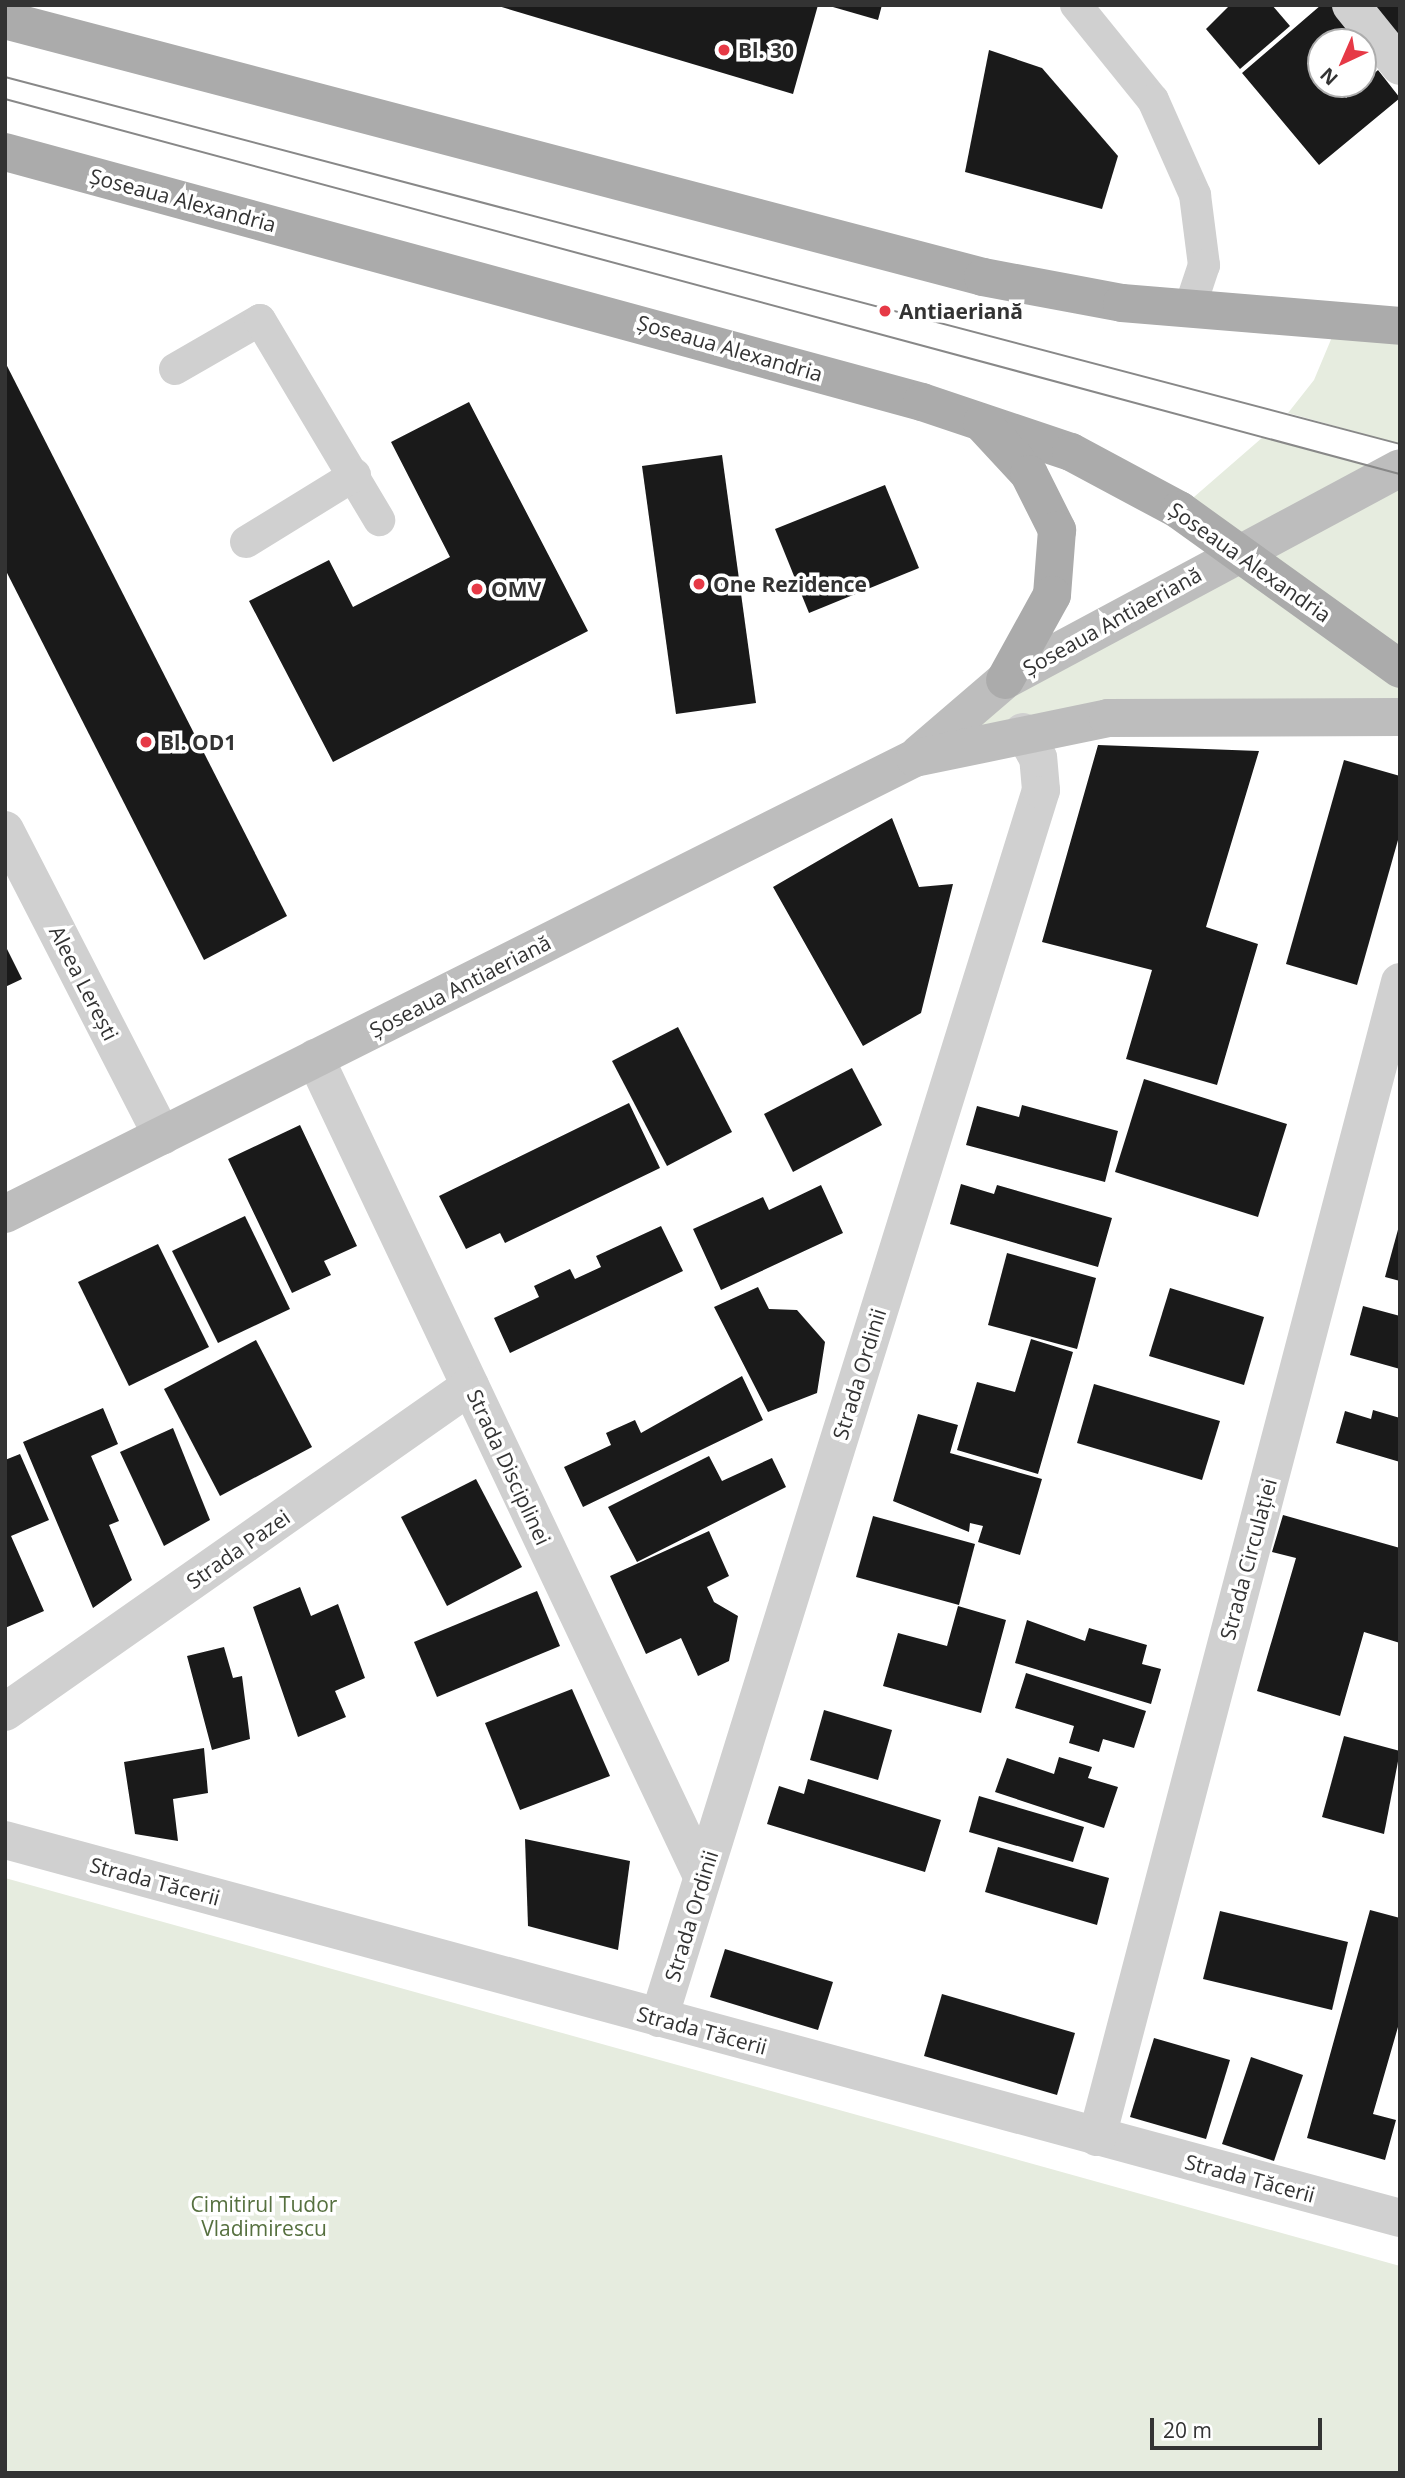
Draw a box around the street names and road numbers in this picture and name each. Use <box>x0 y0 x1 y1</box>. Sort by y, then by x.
street label: Șoseaua Alexandria <box>87 163 279 237</box>
street label: Șoseaua Alexandria <box>634 309 826 387</box>
street label: Șoseaua Alexandria <box>1164 497 1336 627</box>
street label: Șoseaua Antiaeriană <box>1018 561 1206 681</box>
street label: Aleea Lerești <box>44 921 124 1045</box>
street label: Șoseaua Antiaeriană <box>365 929 555 1043</box>
street label: Strada Ordinii <box>827 1305 891 1443</box>
street label: Strada Disciplinei <box>462 1385 556 1549</box>
street label: Strada Circulației <box>1214 1476 1282 1642</box>
street label: Strada Pazei <box>181 1504 295 1594</box>
street label: Strada Ordinii <box>659 1847 723 1985</box>
street label: Strada Tăcerii <box>87 1852 223 1910</box>
street label: Strada Tăcerii <box>634 2001 770 2059</box>
street label: Strada Tăcerii <box>1182 2149 1318 2207</box>

